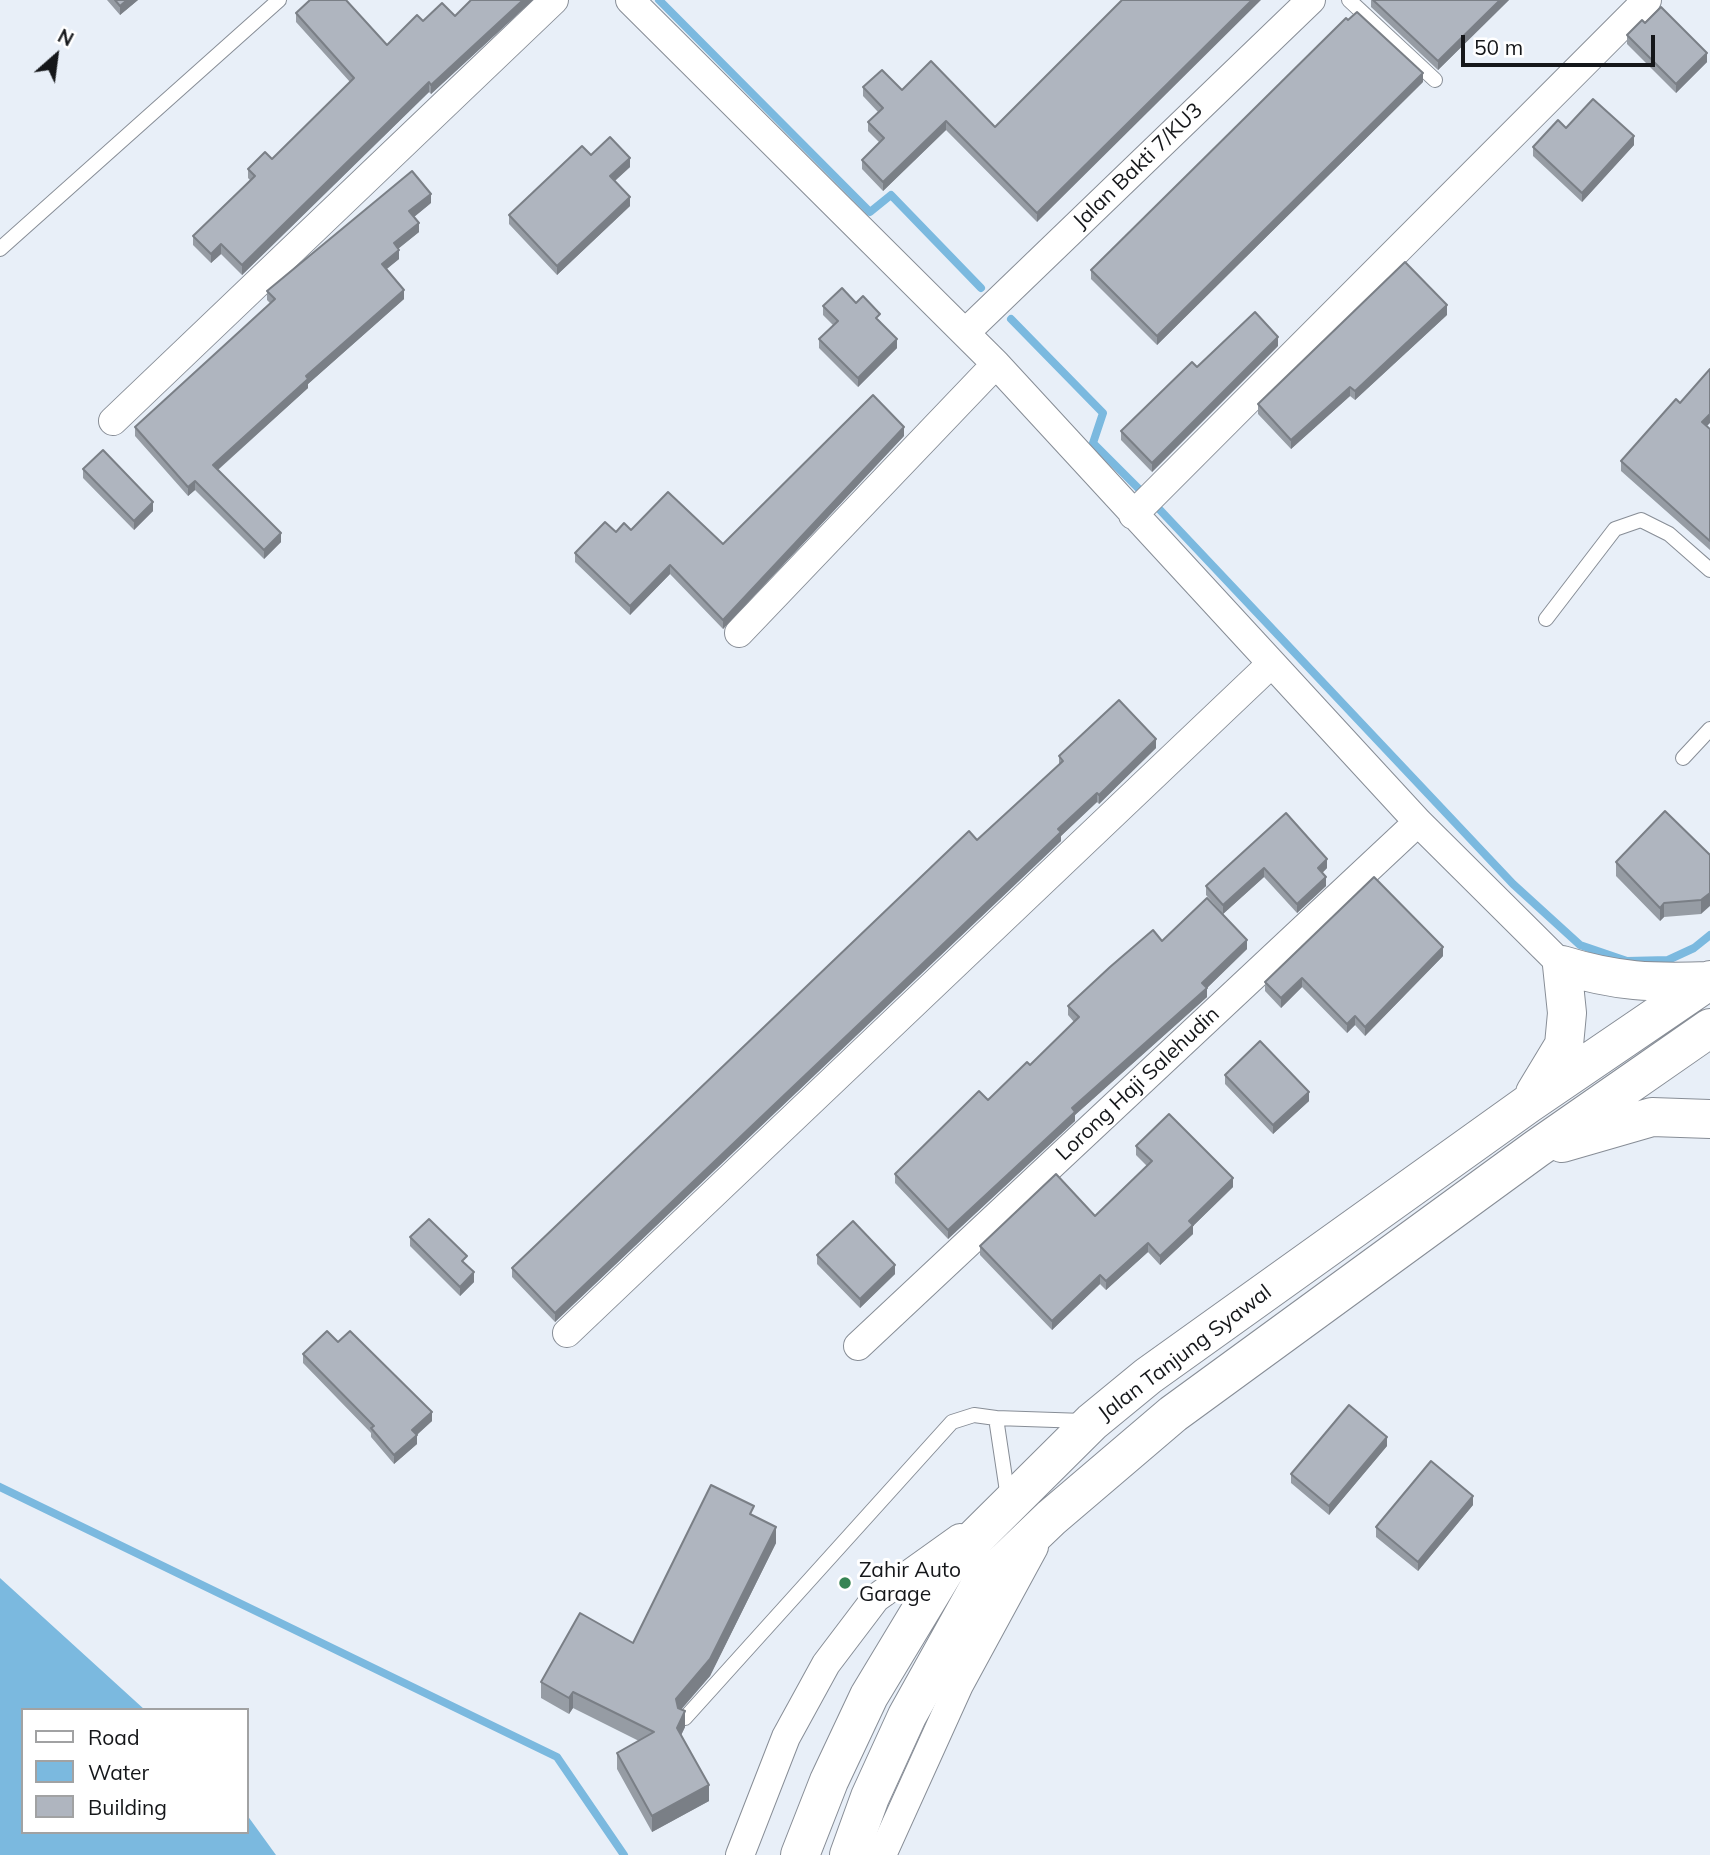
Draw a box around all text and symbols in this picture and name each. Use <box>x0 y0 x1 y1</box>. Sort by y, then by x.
north arrow <box>21 21 91 91</box>
scale bar <box>1465 21 1659 65</box>
text: N <box>54 23 78 51</box>
text: 50 m <box>1474 34 1523 60</box>
street label: Jalan Bakti 7/KU3 <box>1068 98 1208 234</box>
street label: Lorong Haji Salehudin <box>1051 1002 1225 1166</box>
street label: Jalan Tanjung Syawal <box>1093 1280 1277 1426</box>
place label: Zahir Auto Garage <box>859 1558 961 1608</box>
marker: Zahir Auto Garage <box>837 1575 853 1591</box>
legend <box>21 1708 248 1834</box>
text: Road <box>88 1724 139 1750</box>
text: Water <box>88 1759 149 1785</box>
text: Building <box>88 1794 167 1820</box>

